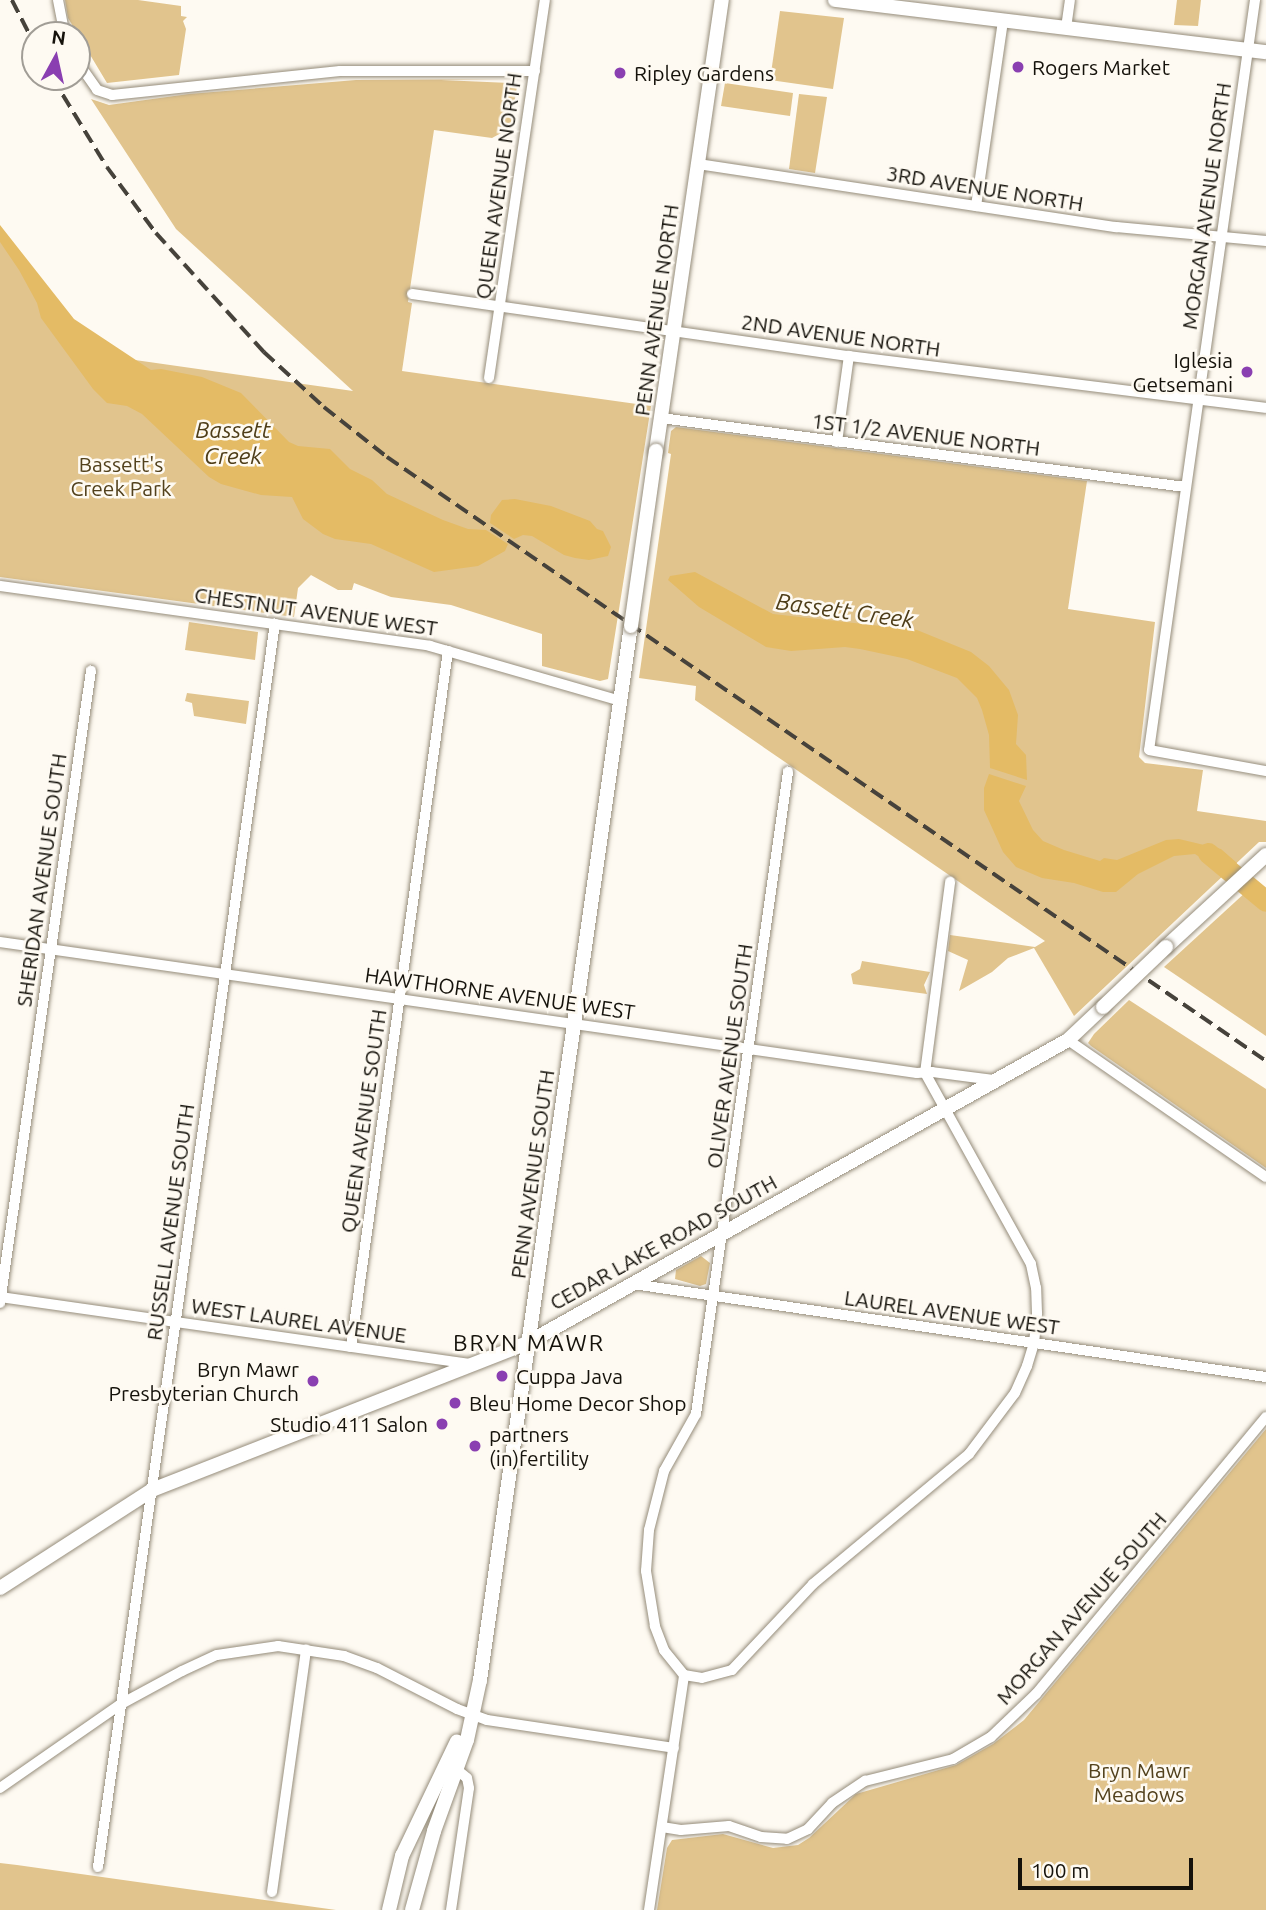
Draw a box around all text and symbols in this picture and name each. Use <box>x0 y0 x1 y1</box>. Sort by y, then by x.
north arrow <box>21 21 91 91</box>
text: N <box>50 25 67 49</box>
place label: Rogers Market <box>1032 54 1170 80</box>
marker: Rogers Market <box>1010 59 1026 75</box>
place label: Ripley Gardens <box>634 60 774 86</box>
marker: Ripley Gardens <box>612 65 628 81</box>
street label: QUEEN AVENUE NORTH <box>470 71 526 301</box>
street label: MORGAN AVENUE NORTH <box>1176 81 1236 331</box>
street label: 3RD AVENUE NORTH <box>885 160 1085 216</box>
street label: PENN AVENUE NORTH <box>629 203 683 417</box>
street label: 2ND AVENUE NORTH <box>740 309 942 361</box>
place label: Iglesia Getsemani <box>1133 347 1233 397</box>
marker: Iglesia Getsemani <box>1239 364 1255 380</box>
street label: 1ST 1/2 AVENUE NORTH <box>810 407 1042 461</box>
water label: Bassett Creek <box>195 416 271 470</box>
park label: Bassett's Creek Park <box>70 451 172 501</box>
street label: CHESTNUT AVENUE WEST <box>193 581 439 641</box>
water label: Bassett Creek <box>774 588 916 634</box>
street label: SHERIDAN AVENUE SOUTH <box>11 752 71 1008</box>
street label: OLIVER AVENUE SOUTH <box>701 942 757 1170</box>
street label: HAWTHORNE AVENUE WEST <box>363 962 637 1024</box>
street label: QUEEN AVENUE SOUTH <box>335 1008 391 1234</box>
street label: PENN AVENUE SOUTH <box>505 1068 559 1280</box>
street label: RUSSELL AVENUE SOUTH <box>141 1102 199 1342</box>
street label: CEDAR LAKE ROAD SOUTH <box>545 1169 781 1315</box>
street label: LAUREL AVENUE WEST <box>843 1284 1061 1340</box>
street label: WEST LAUREL AVENUE <box>190 1292 408 1348</box>
district label: BRYN MAWR <box>454 1329 604 1357</box>
place label: Bryn Mawr Presbyterian Church <box>108 1356 299 1406</box>
place label: Cuppa Java <box>516 1363 623 1389</box>
marker: Cuppa Java <box>494 1368 510 1384</box>
marker: Bryn Mawr Presbyterian Church <box>305 1373 321 1389</box>
place label: Bleu Home Decor Shop <box>469 1390 686 1416</box>
marker: Bleu Home Decor Shop <box>447 1395 463 1411</box>
place label: Studio 411 Salon <box>270 1411 428 1437</box>
marker: Studio 411 Salon <box>434 1416 450 1432</box>
place label: partners (in)fertility <box>489 1421 589 1471</box>
marker: partners (in)fertility <box>467 1438 483 1454</box>
street label: MORGAN AVENUE SOUTH <box>991 1507 1171 1709</box>
park label: Bryn Mawr Meadows <box>1088 1757 1190 1807</box>
scale bar <box>1021 1843 1196 1887</box>
text: 100 m <box>1031 1858 1089 1882</box>

